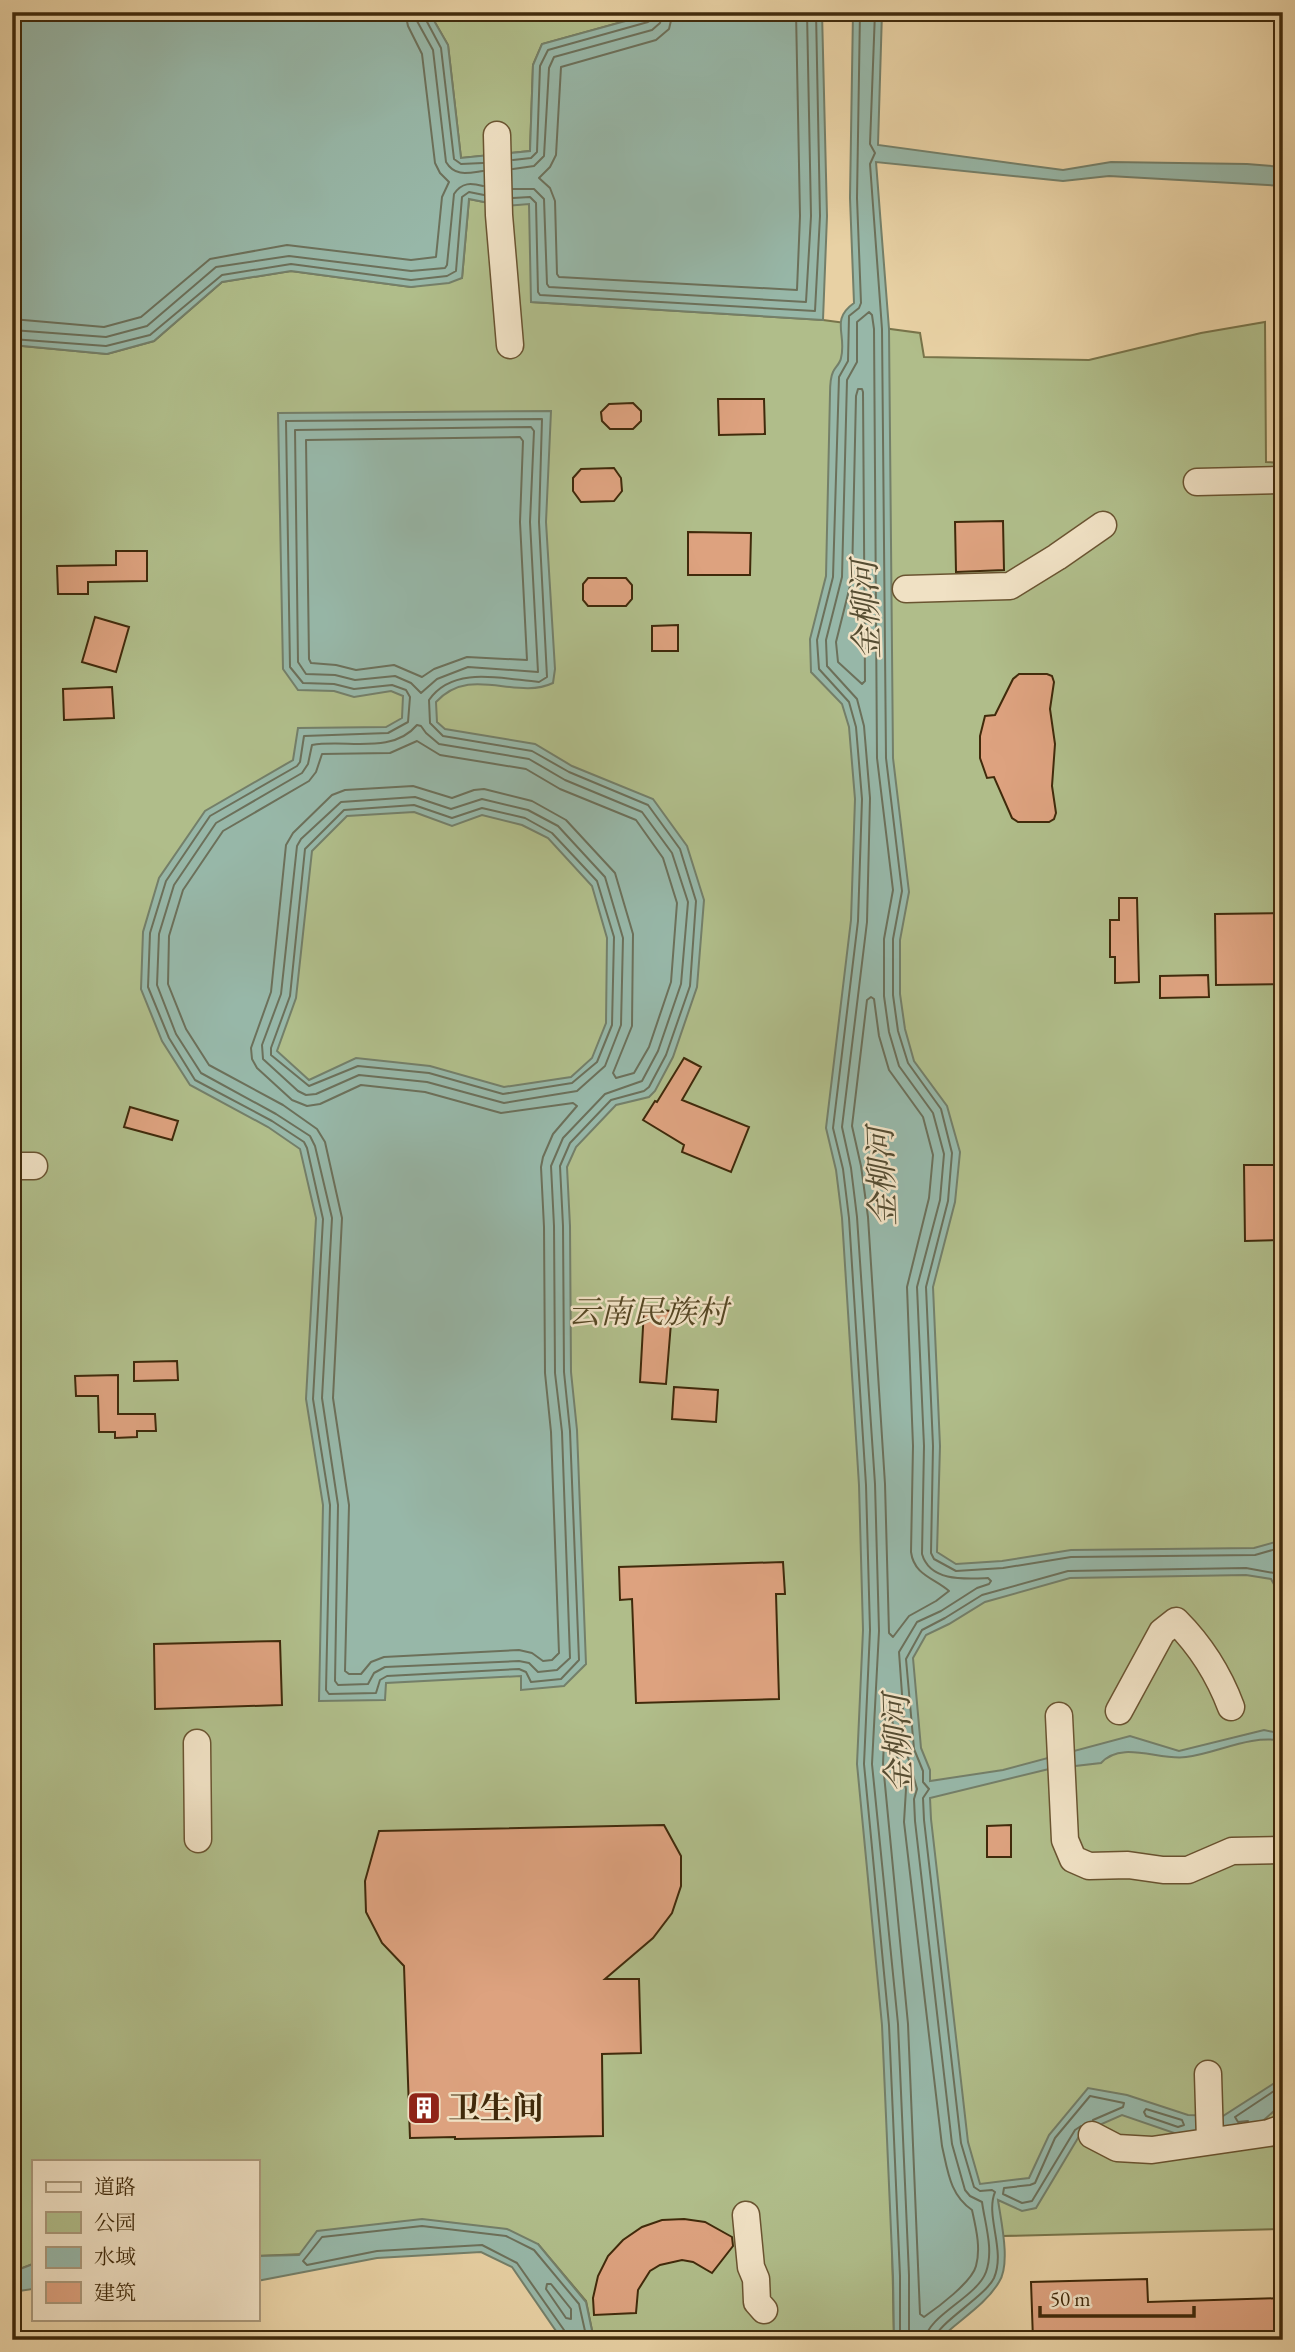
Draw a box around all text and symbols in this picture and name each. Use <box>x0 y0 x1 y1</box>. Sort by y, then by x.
water label: 金柳河 <box>842 555 889 660</box>
water label: 金柳河 <box>858 1122 905 1227</box>
park label: 云南民族村 <box>568 1291 732 1333</box>
water label: 金柳河 <box>874 1689 921 1794</box>
place label: 卫生间 <box>448 2087 544 2129</box>
building icon: 卫生间 <box>405 2089 443 2127</box>
legend <box>32 2160 259 2320</box>
text: 道路 <box>94 2173 136 2200</box>
text: 公园 <box>94 2209 136 2236</box>
text: 水域 <box>94 2243 136 2270</box>
scale bar <box>1040 2275 1194 2319</box>
text: 建筑 <box>94 2279 136 2306</box>
text: 50 m <box>1050 2285 1091 2312</box>

